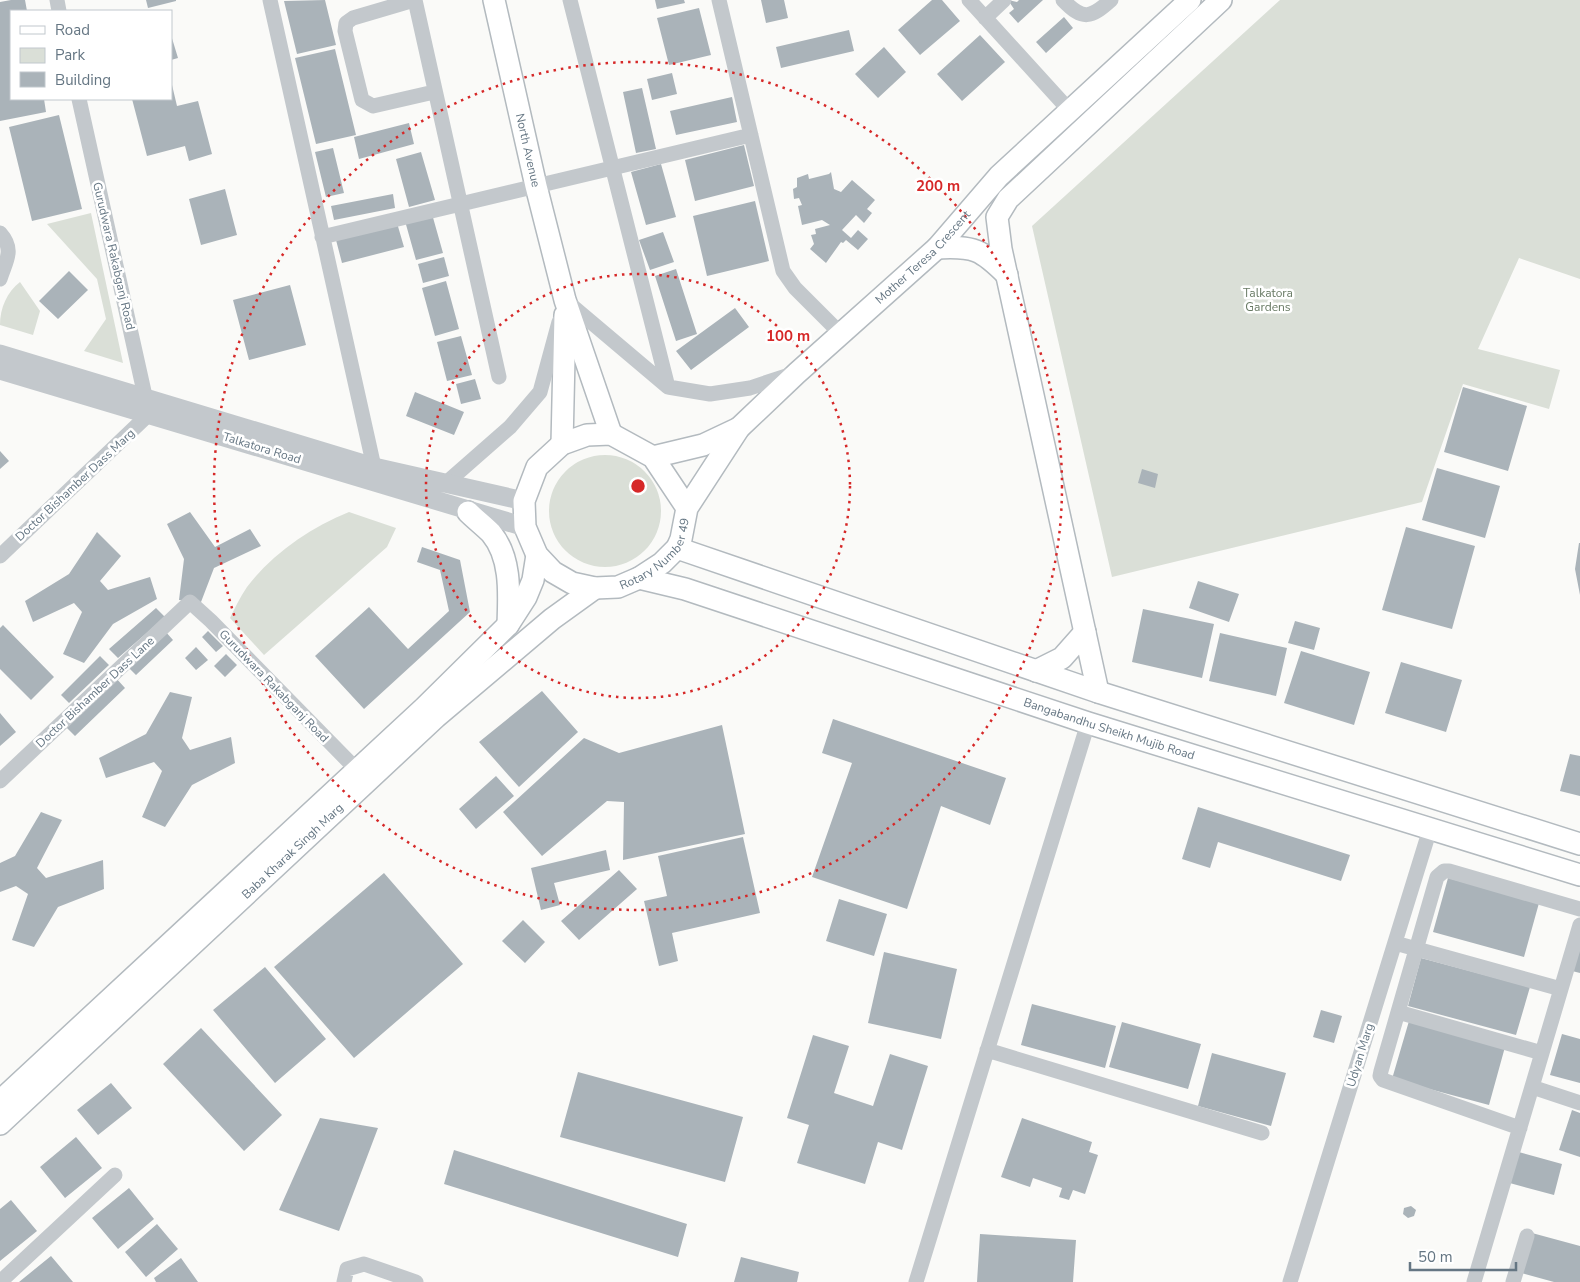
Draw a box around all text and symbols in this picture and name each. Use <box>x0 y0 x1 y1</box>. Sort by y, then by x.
legend <box>10 10 172 100</box>
text: Road <box>55 20 90 40</box>
text: Park <box>55 45 85 65</box>
text: Building <box>55 70 111 90</box>
street label: North Avenue <box>512 112 544 189</box>
text: 200 m <box>916 176 960 196</box>
street label: Gurudwara Rakabganj Road <box>89 181 139 331</box>
street label: Mother Teresa Crescent <box>872 206 974 307</box>
park label: Talkatora Gardens <box>1243 285 1293 315</box>
text: 100 m <box>766 326 810 346</box>
street label: Doctor Bishamber Dass Marg <box>12 425 138 545</box>
street label: Talkatora Road <box>221 429 303 467</box>
centre of rings <box>629 477 647 495</box>
street label: Rotary Number 49 <box>617 517 693 593</box>
street label: Gurudwara Rakabganj Road <box>216 626 332 746</box>
street label: Doctor Bishamber Dass Lane <box>32 633 158 751</box>
street label: Bangabandhu Sheikh Mujib Road <box>1022 694 1197 764</box>
street label: Baba Kharak Singh Marg <box>238 800 347 902</box>
street label: Udyan Marg <box>1343 1021 1377 1089</box>
scale bar <box>1410 1240 1516 1272</box>
text: 50 m <box>1418 1247 1453 1267</box>

